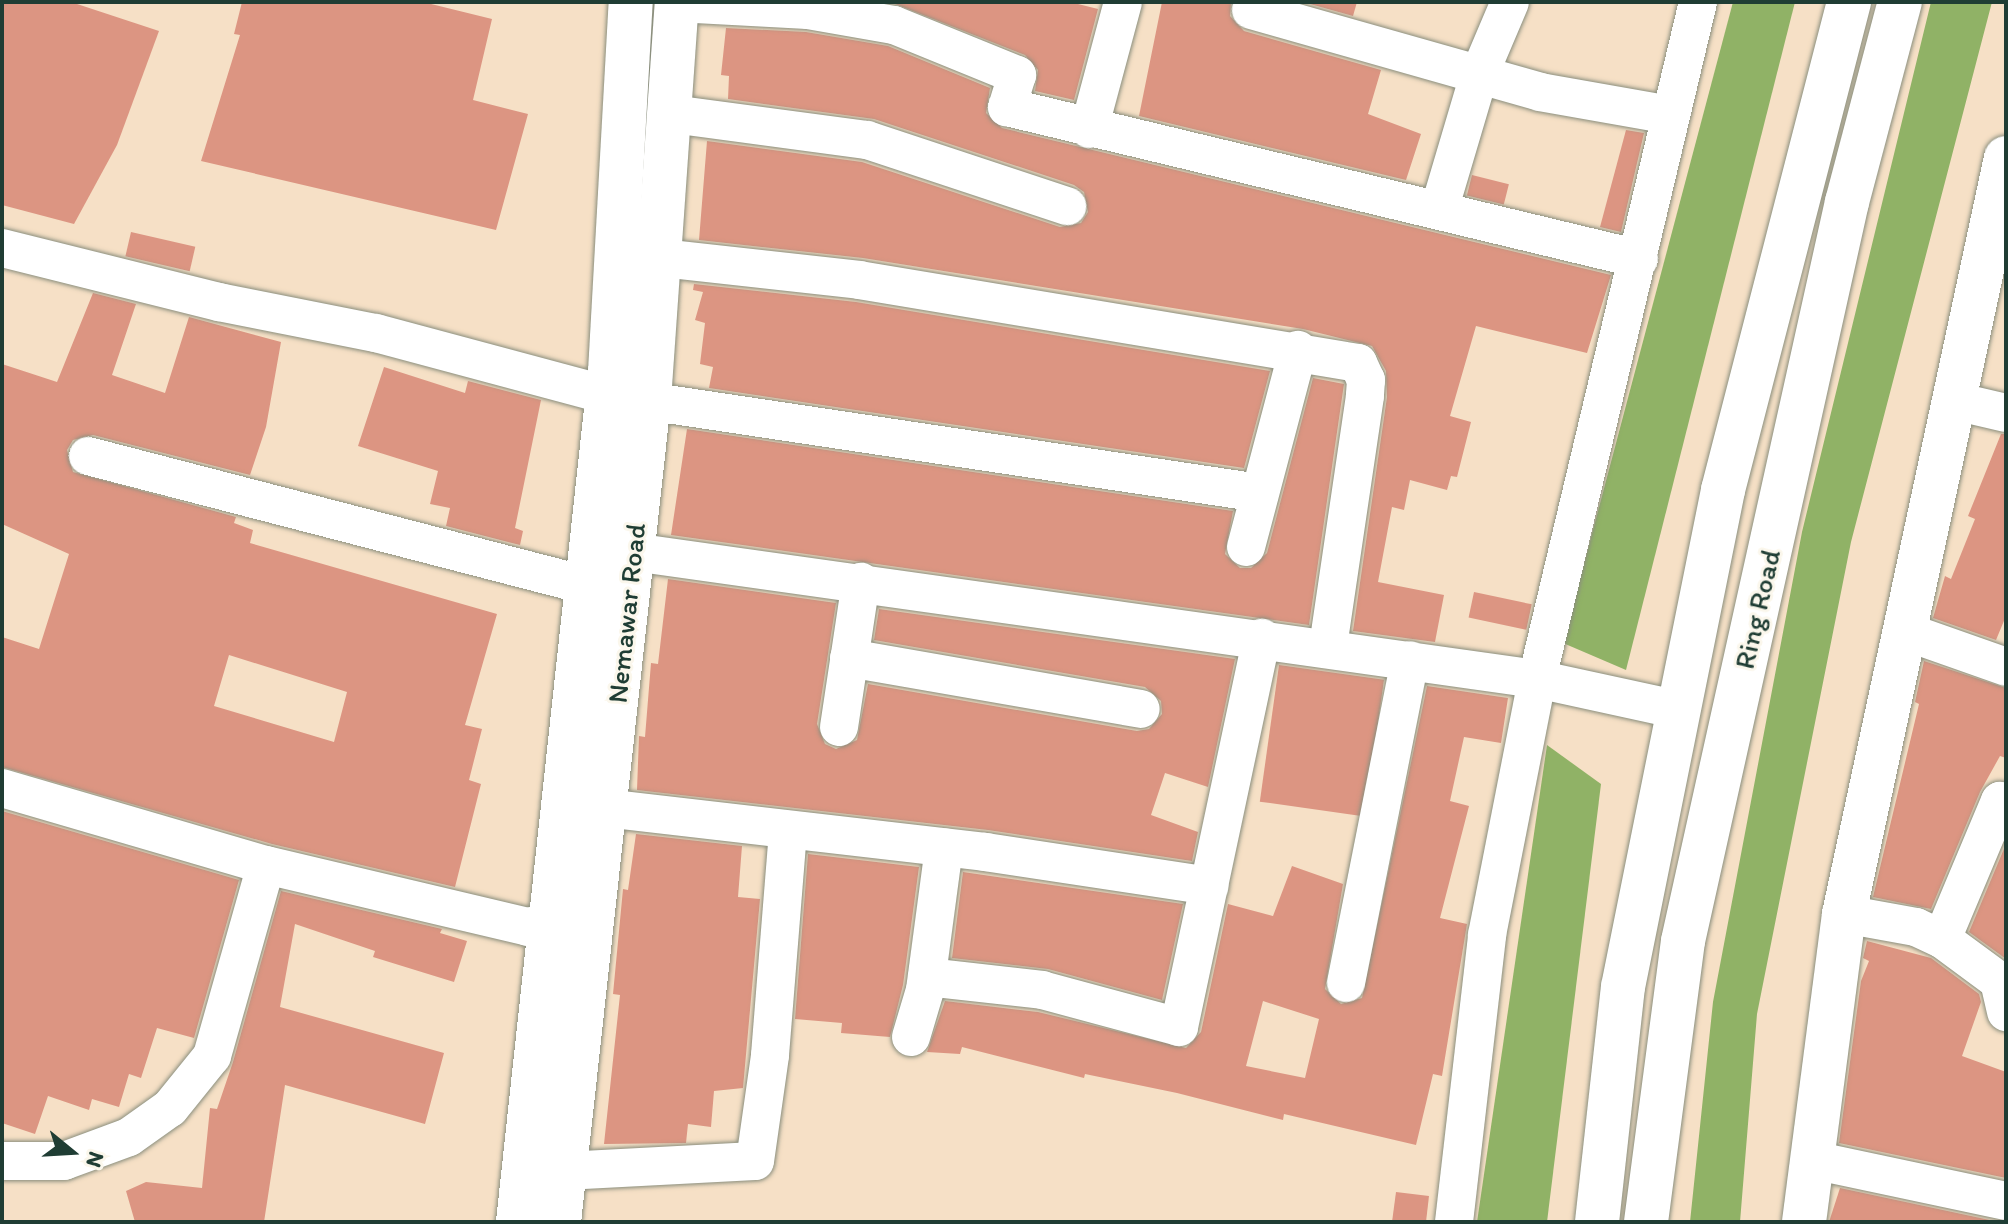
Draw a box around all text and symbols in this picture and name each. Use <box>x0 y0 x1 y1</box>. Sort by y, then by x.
street label: Nemawar Road <box>600 521 652 705</box>
street label: Ring Road <box>1727 546 1787 672</box>
north arrow <box>32 1112 112 1192</box>
text: N <box>80 1148 110 1171</box>

